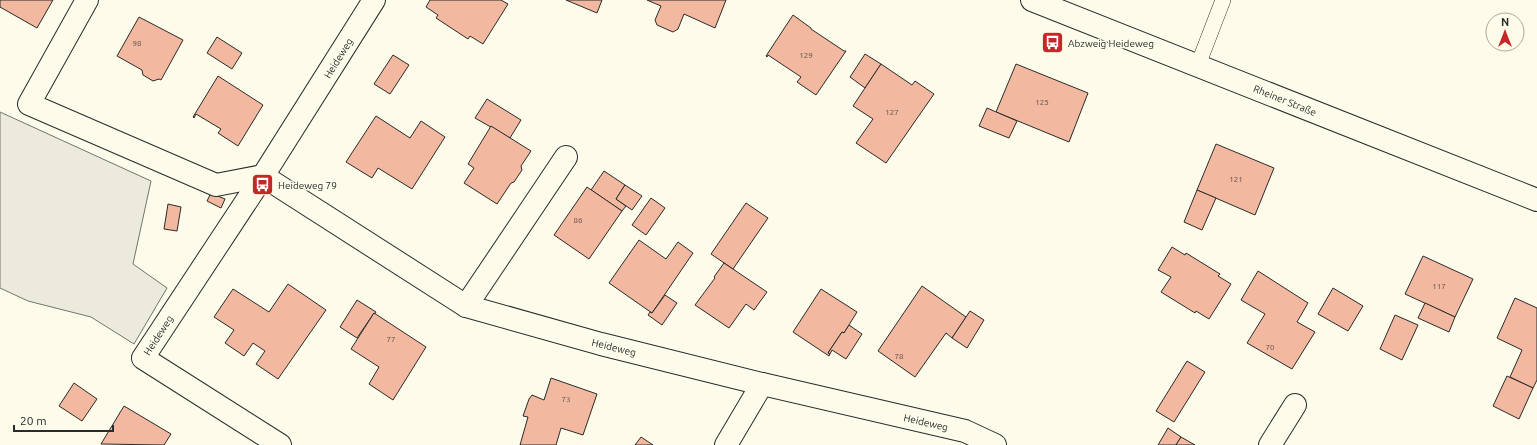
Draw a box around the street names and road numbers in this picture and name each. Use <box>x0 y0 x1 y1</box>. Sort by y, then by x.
street label: Heideweg <box>322 36 355 80</box>
street label: Rheiner Straße <box>1252 83 1318 118</box>
street label: Heideweg <box>141 313 175 357</box>
street label: Heideweg <box>591 337 637 358</box>
street label: Heideweg <box>903 412 949 433</box>

